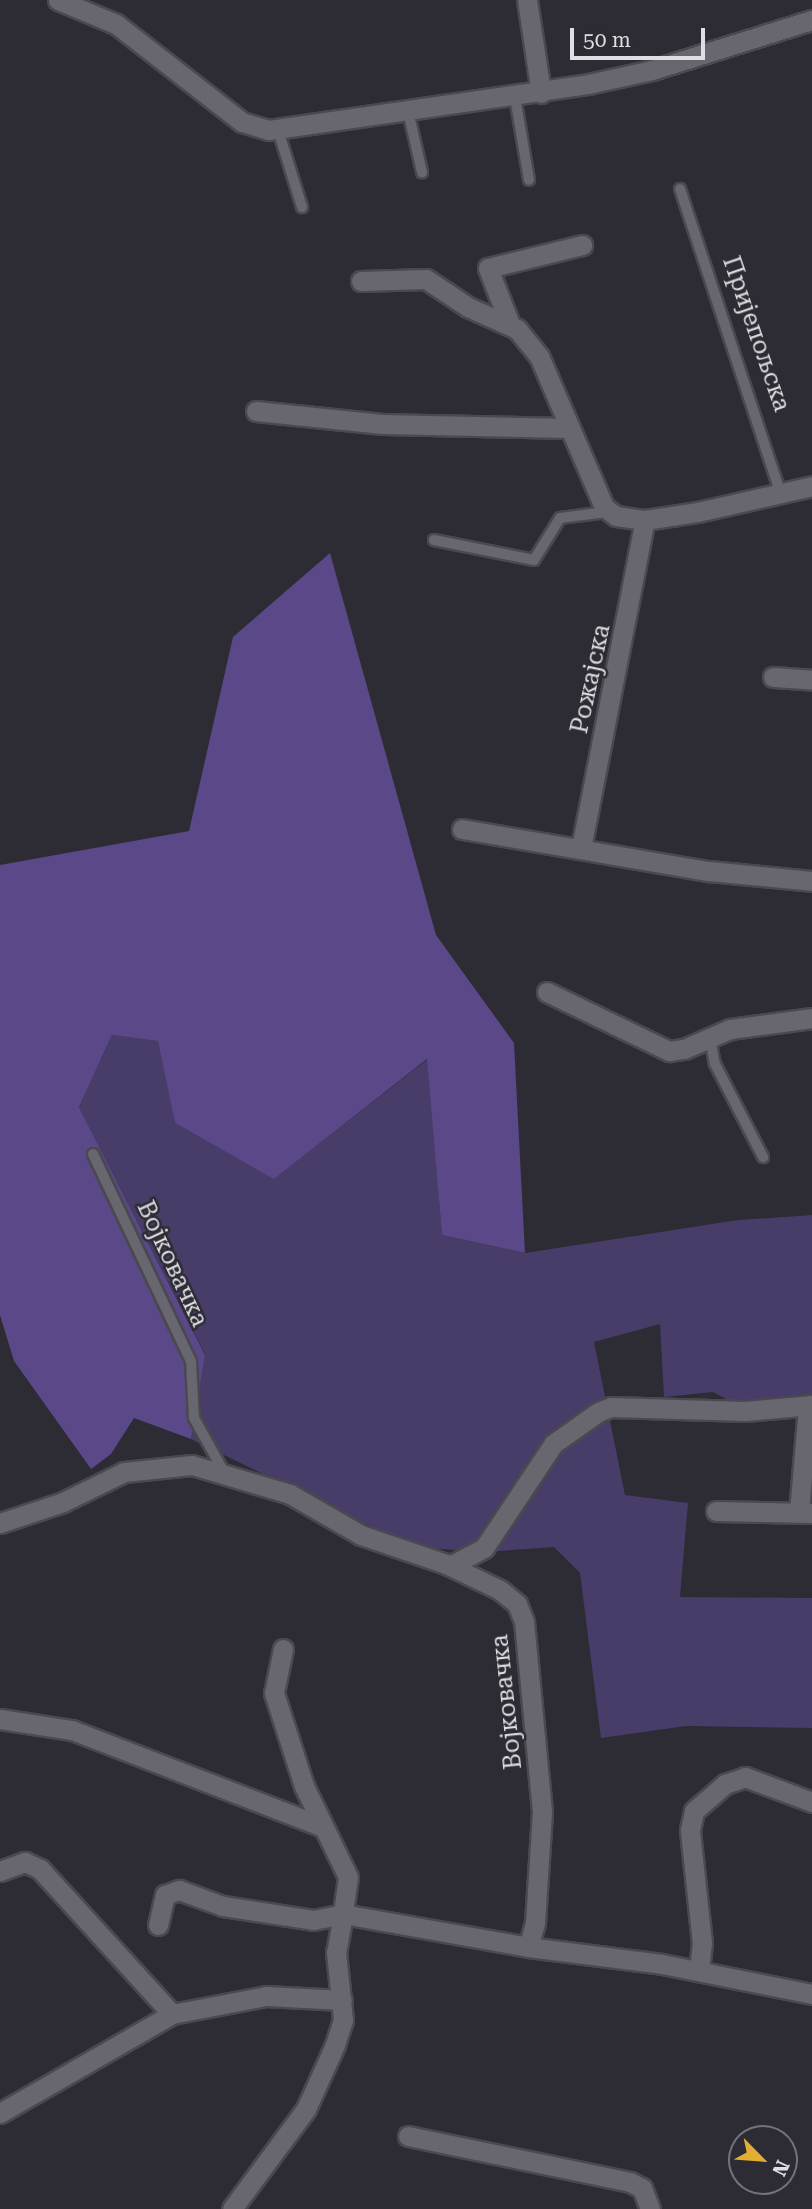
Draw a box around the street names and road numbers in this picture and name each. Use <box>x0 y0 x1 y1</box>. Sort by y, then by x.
street label: Пријепољска <box>716 253 796 415</box>
street label: Рожајска <box>565 622 617 736</box>
street label: Војковачка <box>130 1197 214 1331</box>
street label: Војковачка <box>486 1633 528 1771</box>

